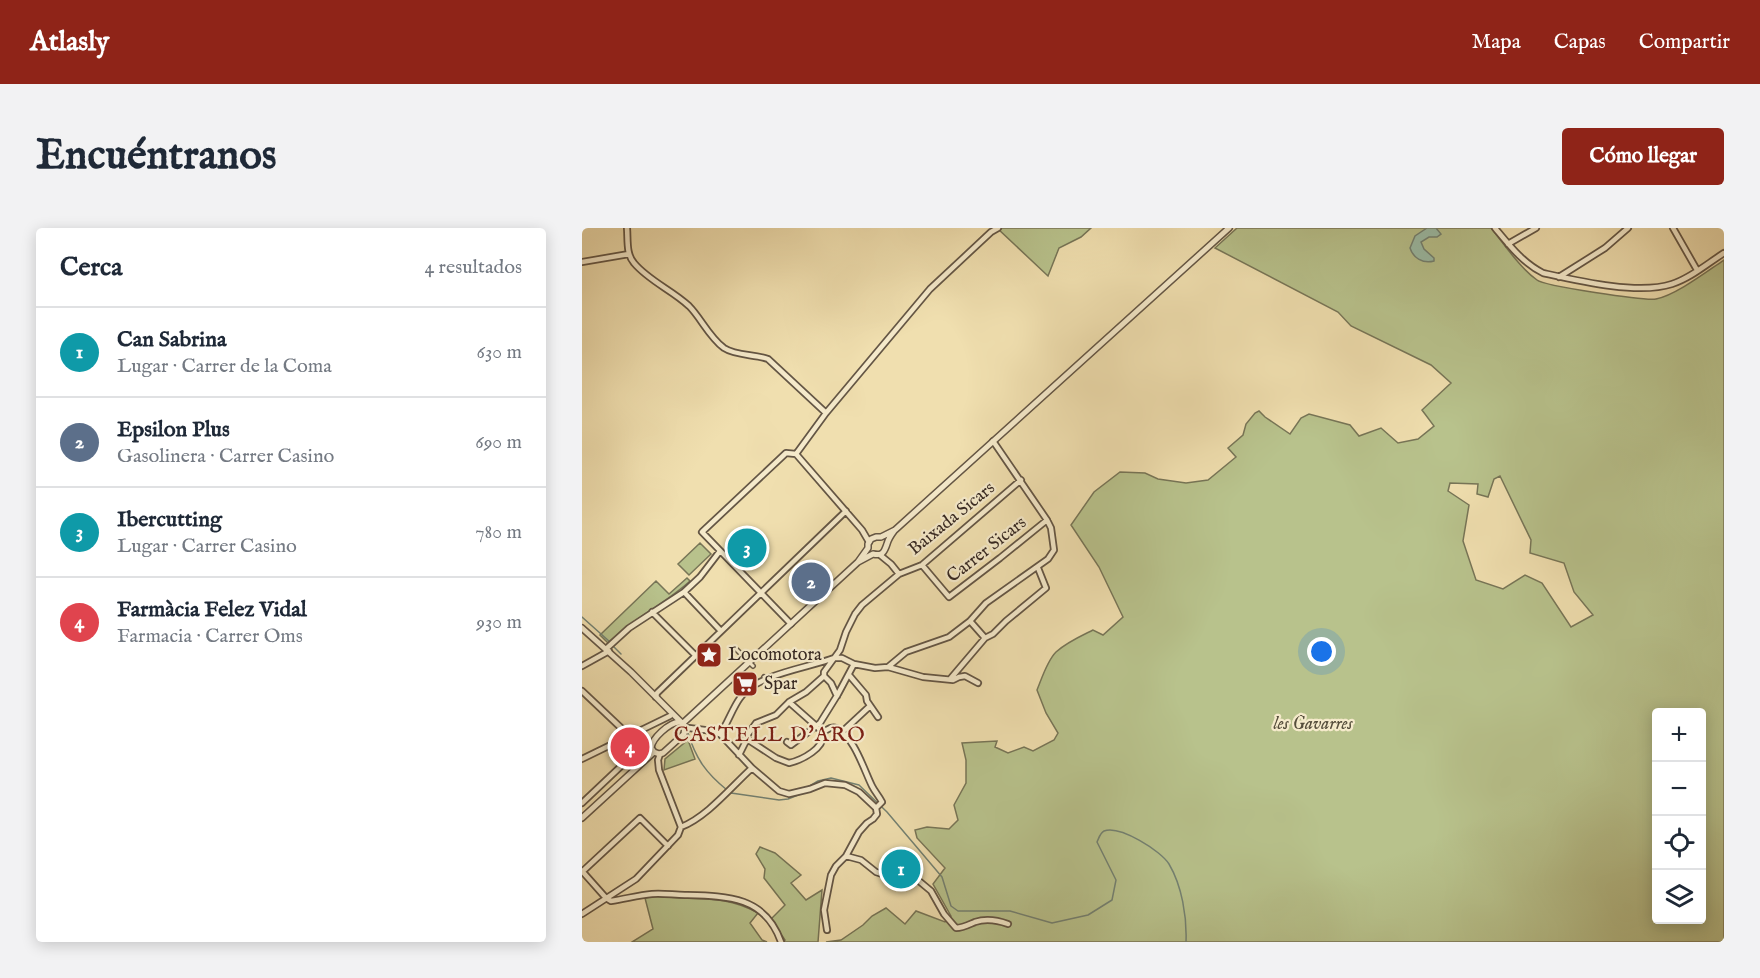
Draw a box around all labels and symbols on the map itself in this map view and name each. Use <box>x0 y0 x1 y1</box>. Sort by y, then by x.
street label: Baixada Sicars <box>904 477 1000 561</box>
street label: Carrer Sicars <box>942 512 1032 588</box>
pin: 3 <box>728 526 766 570</box>
pin: 2 <box>792 560 830 604</box>
your location <box>1307 637 1336 666</box>
place icon: Locomotora <box>694 640 724 670</box>
place label: Locomotora <box>728 644 822 667</box>
supermarket icon: Spar <box>730 669 760 699</box>
place label: Spar <box>764 673 798 696</box>
park label: les Gavarres <box>1273 713 1353 736</box>
district label: CASTELL D'ARO <box>674 722 866 749</box>
pin: 4 <box>610 724 650 770</box>
pin: 1 <box>882 846 920 892</box>

